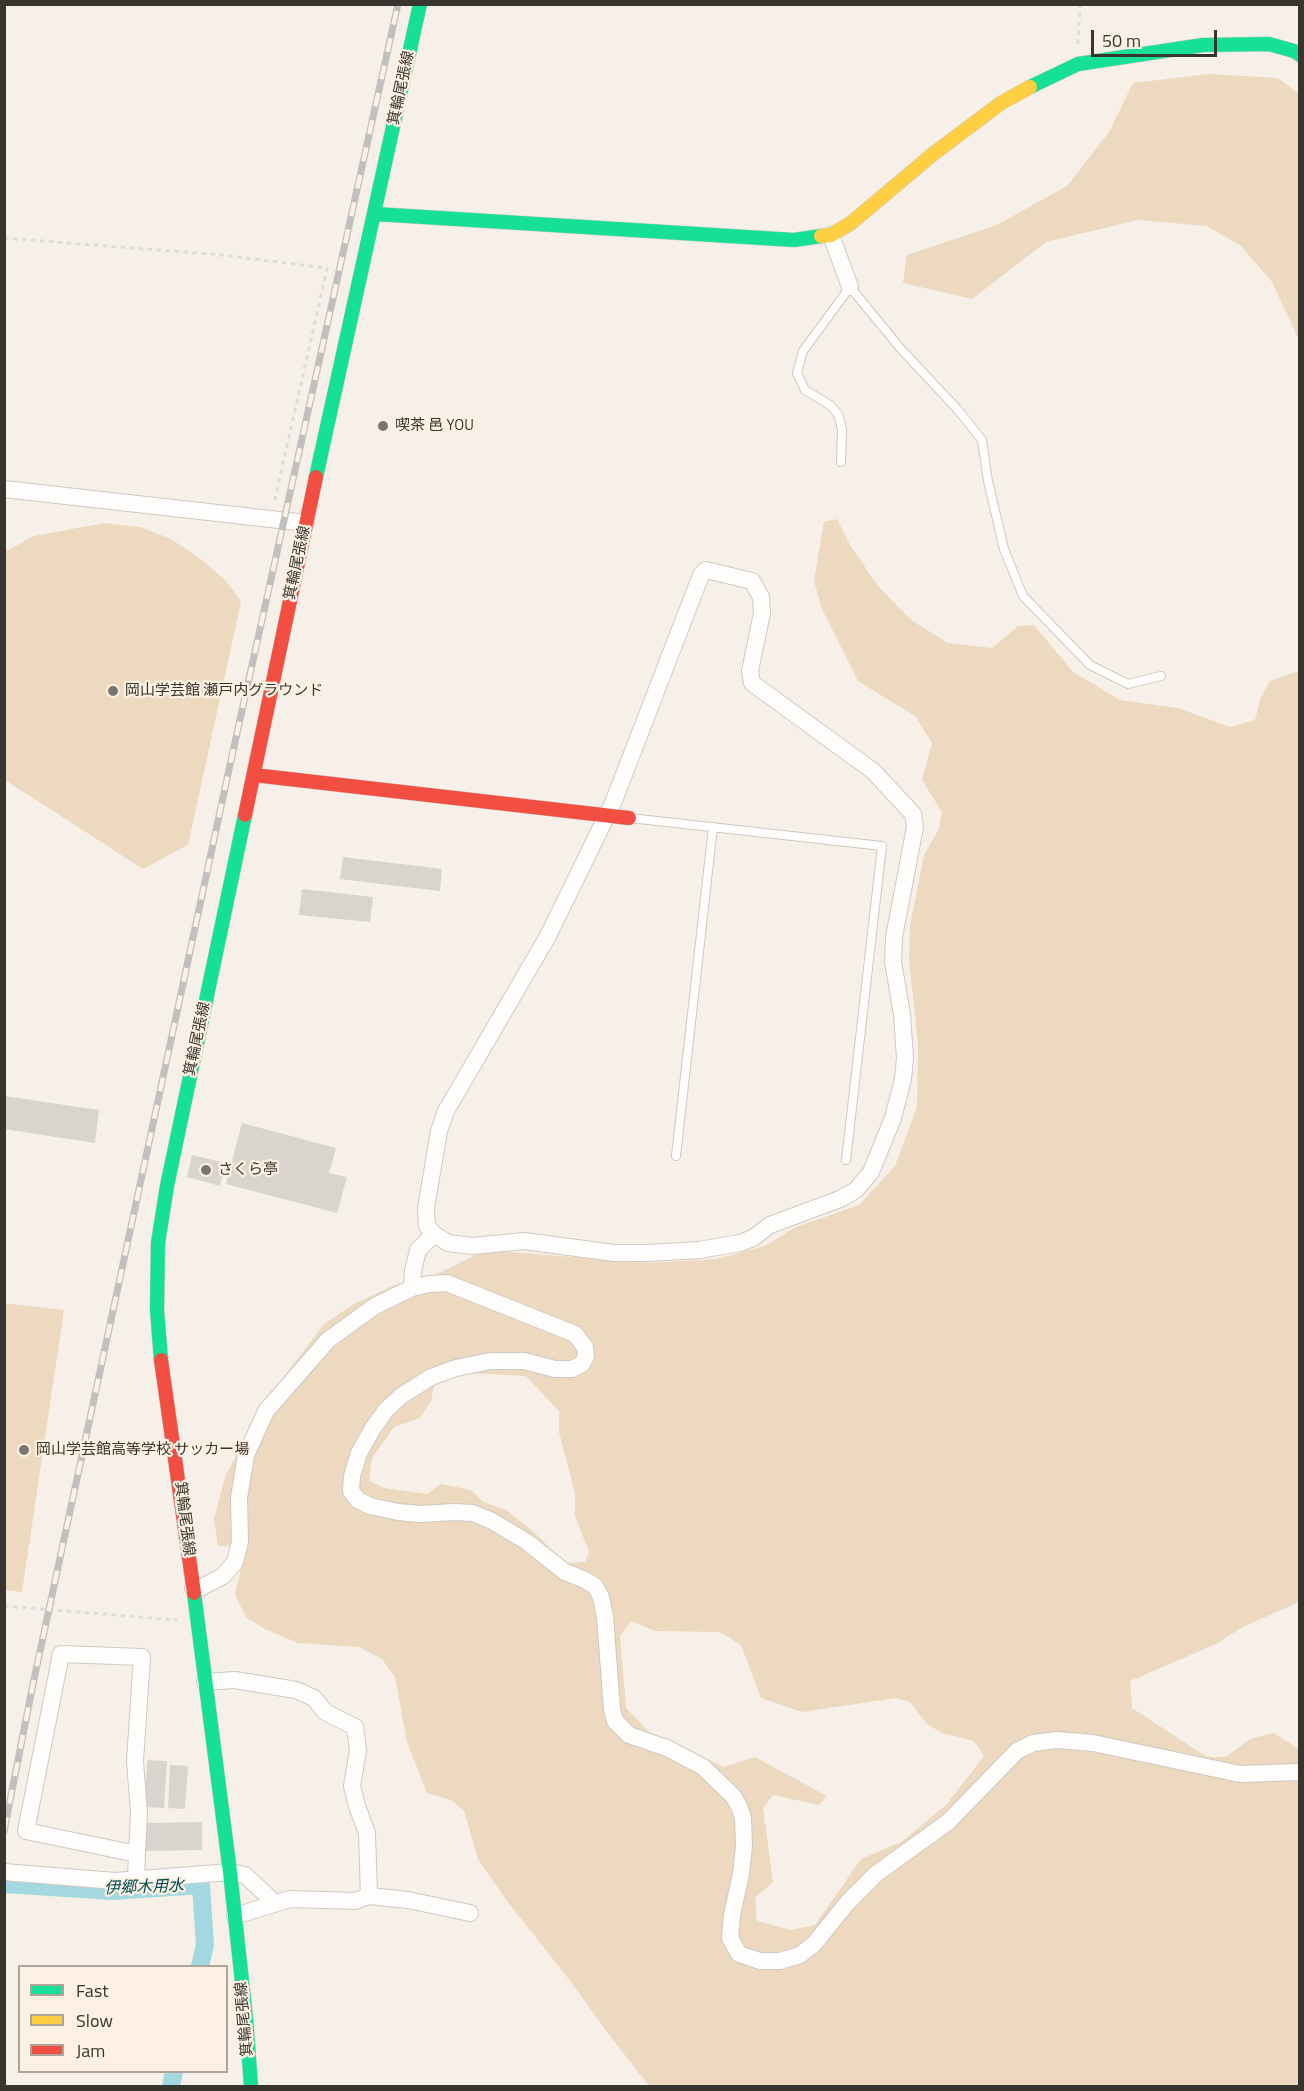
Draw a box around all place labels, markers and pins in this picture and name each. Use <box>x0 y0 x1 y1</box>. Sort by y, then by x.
place label: 喫茶 邑 YOU <box>395 417 474 435</box>
marker: 喫茶 邑 YOU <box>376 419 390 433</box>
place label: 岡山学芸館 瀬戸内グラウンド <box>125 682 323 700</box>
marker: 岡山学芸館 瀬戸内グラウンド <box>106 684 120 698</box>
place label: さくら亭 <box>218 1161 278 1179</box>
marker: さくら亭 <box>199 1163 213 1177</box>
place label: 岡山学芸館高等学校 サッカー場 <box>36 1441 249 1459</box>
marker: 岡山学芸館高等学校 サッカー場 <box>17 1443 31 1457</box>

